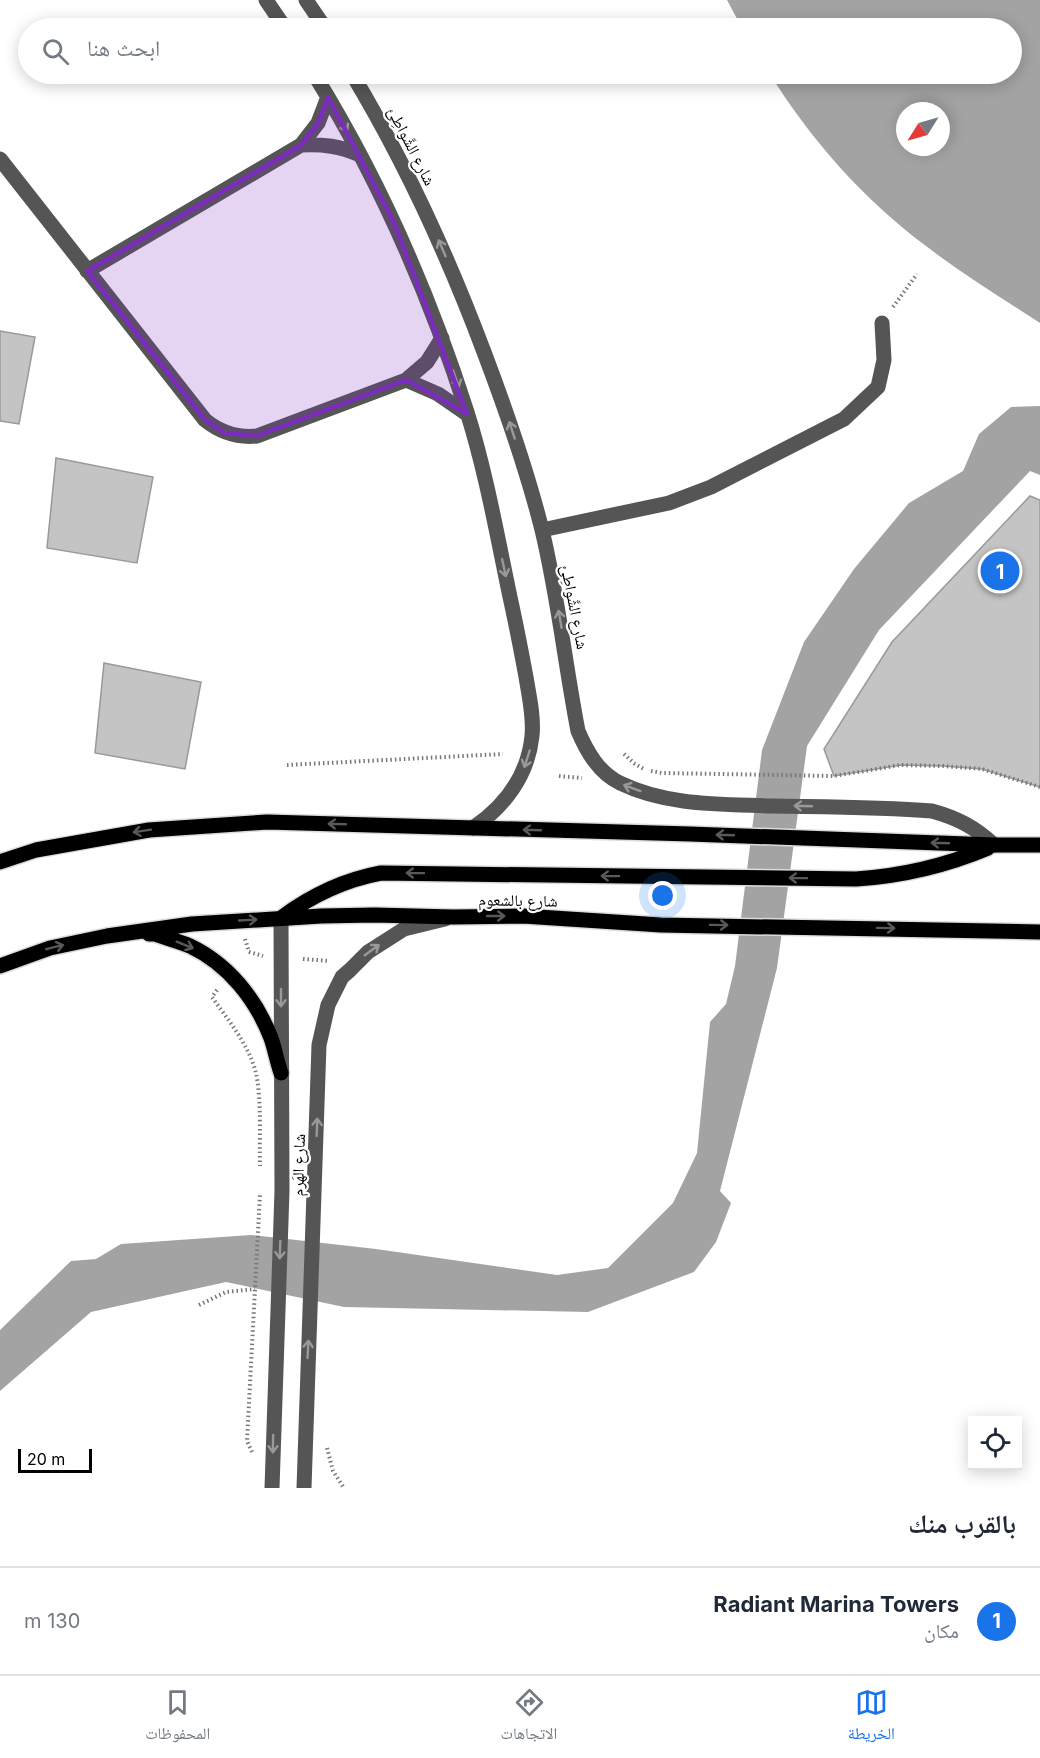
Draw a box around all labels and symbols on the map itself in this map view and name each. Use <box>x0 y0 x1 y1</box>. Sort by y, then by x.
north arrow <box>896 102 950 156</box>
street label: شارع الشَّواطِئ <box>383 103 440 189</box>
one-way arrow <box>337 115 349 132</box>
one-way arrow <box>436 240 447 258</box>
one-way arrow <box>451 369 462 388</box>
one-way arrow <box>505 421 516 440</box>
pin: 1 <box>980 548 1020 594</box>
one-way arrow <box>499 557 510 577</box>
street label: شارع الشَّواطِئ <box>556 563 593 651</box>
one-way arrow <box>554 610 565 629</box>
one-way arrow <box>520 749 531 768</box>
one-way arrow <box>623 782 642 793</box>
one-way arrow <box>793 801 813 812</box>
one-way arrow <box>327 818 347 829</box>
one-way arrow <box>522 824 542 835</box>
one-way arrow <box>133 826 153 837</box>
one-way arrow <box>716 829 736 841</box>
one-way arrow <box>930 838 950 849</box>
one-way arrow <box>406 867 426 879</box>
one-way arrow <box>601 870 621 882</box>
one-way arrow <box>788 872 808 884</box>
your location <box>648 881 677 910</box>
street label: شارع بالشعوم <box>478 889 558 912</box>
one-way arrow <box>486 910 506 922</box>
one-way arrow <box>238 914 257 925</box>
one-way arrow <box>709 920 729 931</box>
one-way arrow <box>876 923 896 934</box>
one-way arrow <box>175 940 193 951</box>
one-way arrow <box>45 941 64 953</box>
one-way arrow <box>364 944 380 956</box>
one-way arrow <box>275 987 287 1007</box>
one-way arrow <box>311 1118 323 1138</box>
street label: شارع الهَرم <box>287 1133 310 1197</box>
one-way arrow <box>274 1239 285 1259</box>
one-way arrow <box>303 1340 314 1360</box>
one-way arrow <box>267 1434 279 1454</box>
scale bar <box>18 1446 92 1474</box>

